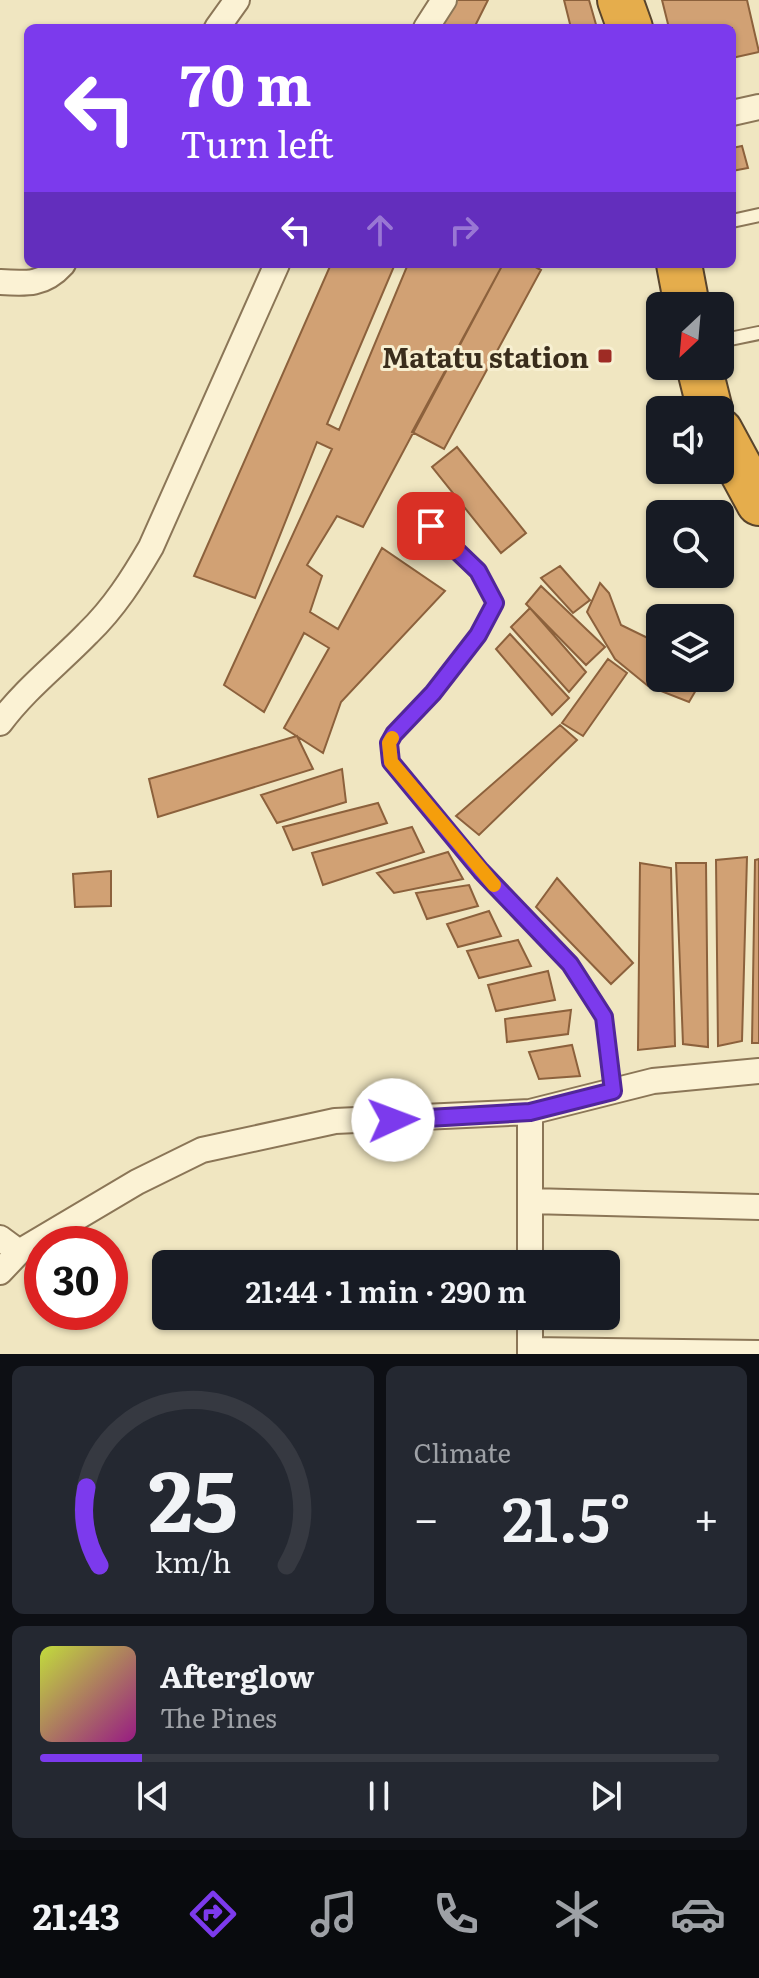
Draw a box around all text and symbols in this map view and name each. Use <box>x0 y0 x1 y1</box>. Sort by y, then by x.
text: 70 m <box>180 40 312 123</box>
icon: left <box>48 56 152 160</box>
text: Turn left <box>180 116 334 169</box>
icon: left <box>274 208 318 252</box>
icon: ahead <box>358 208 402 252</box>
icon: right <box>442 208 486 252</box>
north arrow <box>646 292 734 380</box>
map controls <box>646 292 734 692</box>
place label: Matatu station <box>382 335 589 377</box>
marker: Matatu station <box>596 347 614 365</box>
button: sound <box>646 396 734 484</box>
pin <box>397 492 465 560</box>
button: search <box>646 500 734 588</box>
icon: arrive <box>409 504 453 548</box>
button: layers <box>646 604 734 692</box>
position arrow <box>351 1078 435 1162</box>
speed limit sign: 30 <box>24 1226 128 1330</box>
text: 21:44 · 1 min · 290 m <box>245 1268 527 1312</box>
text: Climate <box>414 1432 511 1471</box>
text: 25 <box>148 1434 238 1558</box>
text: 21.5° <box>502 1471 630 1560</box>
text: − <box>414 1483 439 1549</box>
text: + <box>693 1483 719 1549</box>
text: km/h <box>155 1539 231 1582</box>
text: Afterglow <box>160 1653 314 1697</box>
text: The Pines <box>160 1697 277 1736</box>
icon: previous <box>131 1774 175 1818</box>
icon: pause <box>357 1774 401 1818</box>
icon: next <box>584 1774 628 1818</box>
icon: directions <box>185 1886 241 1942</box>
icon: music <box>306 1886 362 1942</box>
icon: phone <box>428 1886 484 1942</box>
icon: climate <box>549 1886 605 1942</box>
icon: car <box>670 1886 726 1942</box>
text: 21:43 <box>33 1888 120 1941</box>

